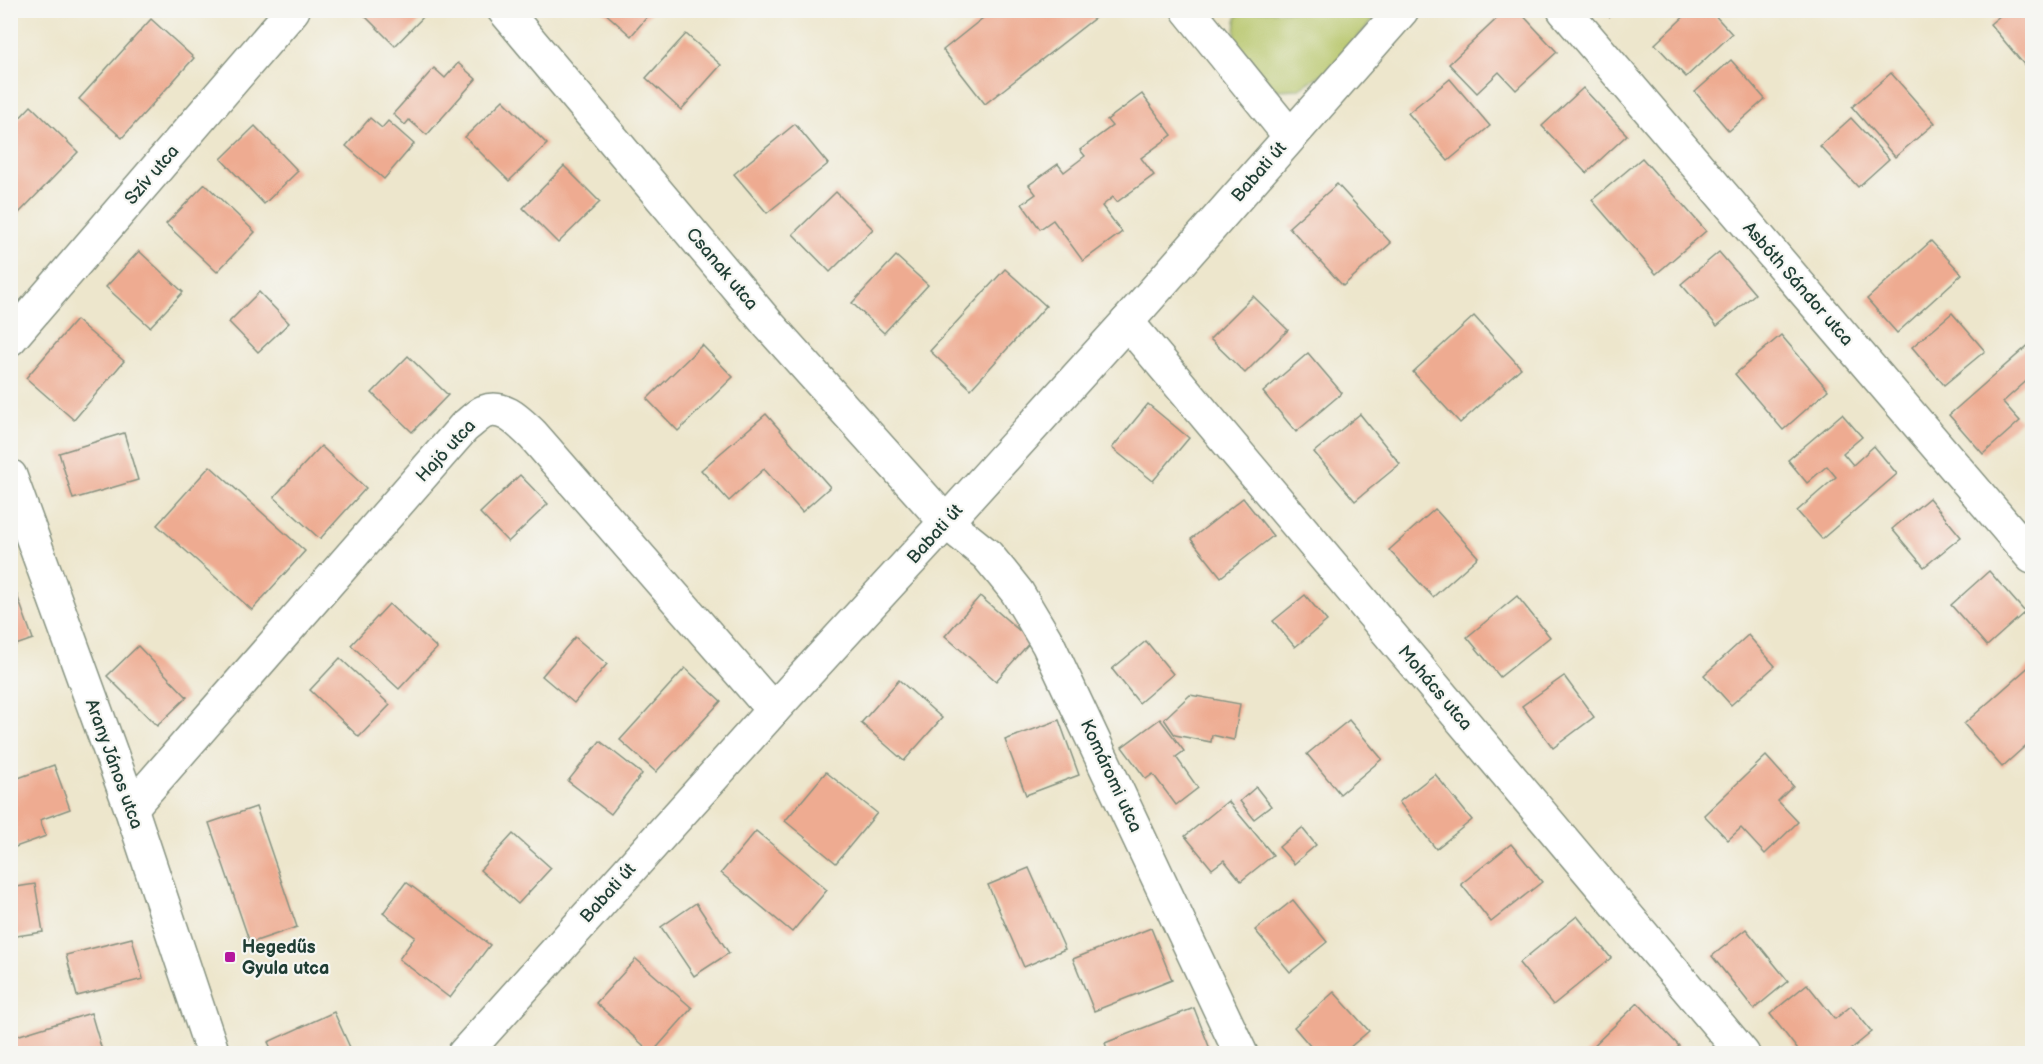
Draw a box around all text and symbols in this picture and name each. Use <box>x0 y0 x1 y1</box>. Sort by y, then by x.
street label: Babati út <box>1227 137 1291 206</box>
street label: Szív utca <box>120 141 184 209</box>
street label: Asbóth Sándor utca <box>1738 218 1858 350</box>
street label: Csanak utca <box>682 224 762 314</box>
street label: Hajó utca <box>412 415 480 487</box>
street label: Babati út <box>903 500 967 568</box>
street label: Mohács utca <box>1394 641 1476 735</box>
street label: Arany János utca <box>81 696 147 832</box>
street label: Komáromi utca <box>1076 716 1146 836</box>
street label: Babati út <box>576 859 640 927</box>
place label: Hegedűs Gyula utca <box>242 937 329 979</box>
marker: Hegedűs Gyula utca <box>223 950 237 964</box>

